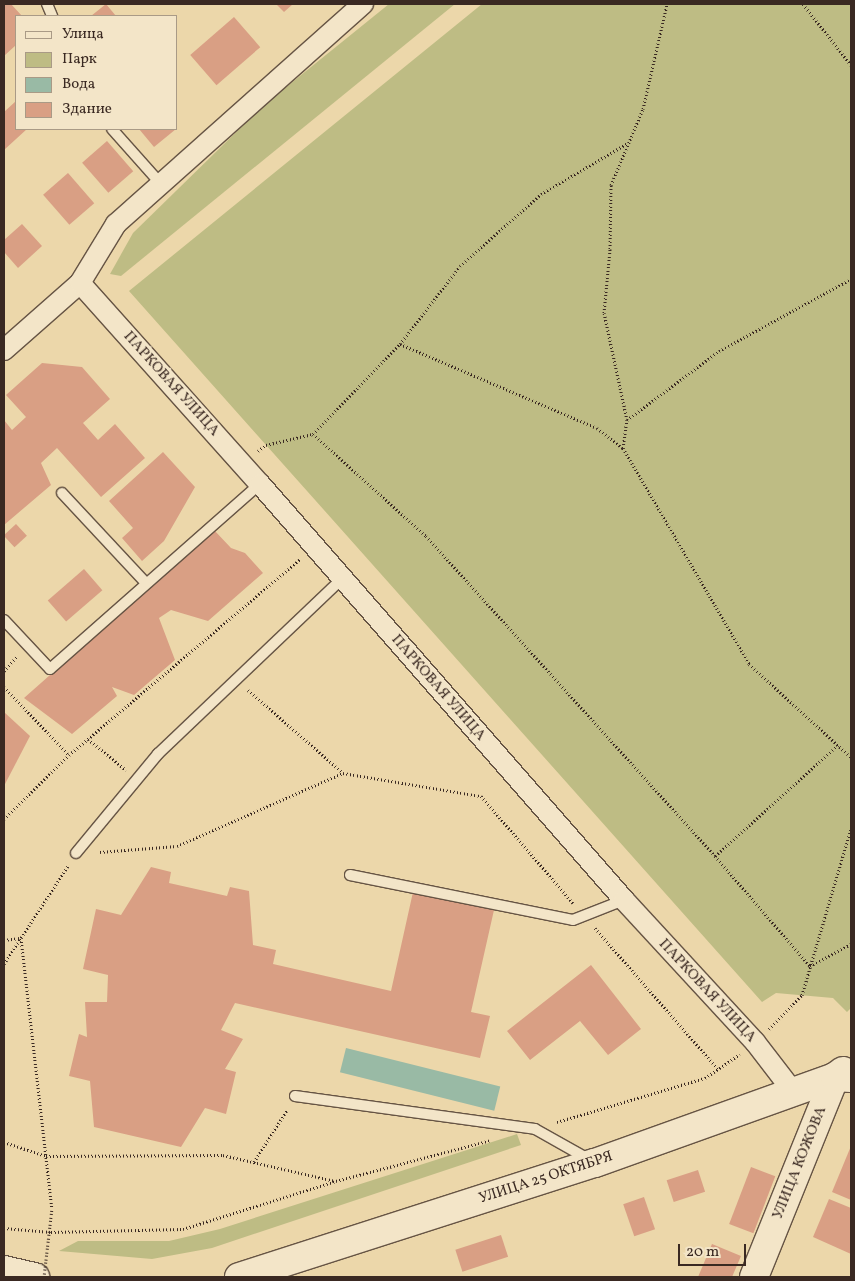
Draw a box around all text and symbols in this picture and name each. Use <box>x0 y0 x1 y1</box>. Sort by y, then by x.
legend <box>15 15 178 130</box>
text: Улица <box>62 24 104 45</box>
text: Парк <box>62 49 97 70</box>
text: Вода <box>62 74 95 95</box>
text: Здание <box>62 99 112 120</box>
street label: ПАРКОВАЯ УЛИЦА <box>119 328 223 440</box>
street label: ПАРКОВАЯ УЛИЦА <box>387 631 489 745</box>
street label: ПАРКОВАЯ УЛИЦА <box>654 935 760 1047</box>
street label: УЛИЦА КОЖОВА <box>769 1104 831 1222</box>
street label: УЛИЦА 25 ОКТЯБРЯ <box>477 1148 615 1208</box>
scale bar <box>680 1234 748 1266</box>
text: 20 m <box>686 1242 719 1263</box>

